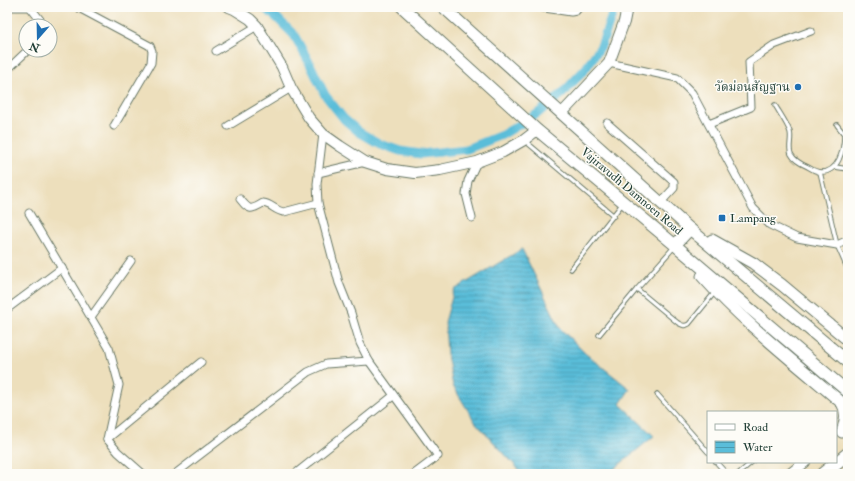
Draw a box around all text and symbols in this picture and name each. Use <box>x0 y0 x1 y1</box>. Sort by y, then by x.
north arrow <box>18 18 58 58</box>
text: N <box>27 39 43 55</box>
place label: วัดม่อนสัญฐาน <box>715 80 790 95</box>
marker: วัดม่อนสัญฐาน <box>793 82 803 92</box>
street label: Vajiravudh Damnoen Road <box>578 144 686 238</box>
place label: Lampang <box>730 211 777 226</box>
marker: Lampang <box>717 213 727 223</box>
legend <box>707 411 837 463</box>
text: Road <box>743 420 768 435</box>
text: Water <box>742 440 773 455</box>

